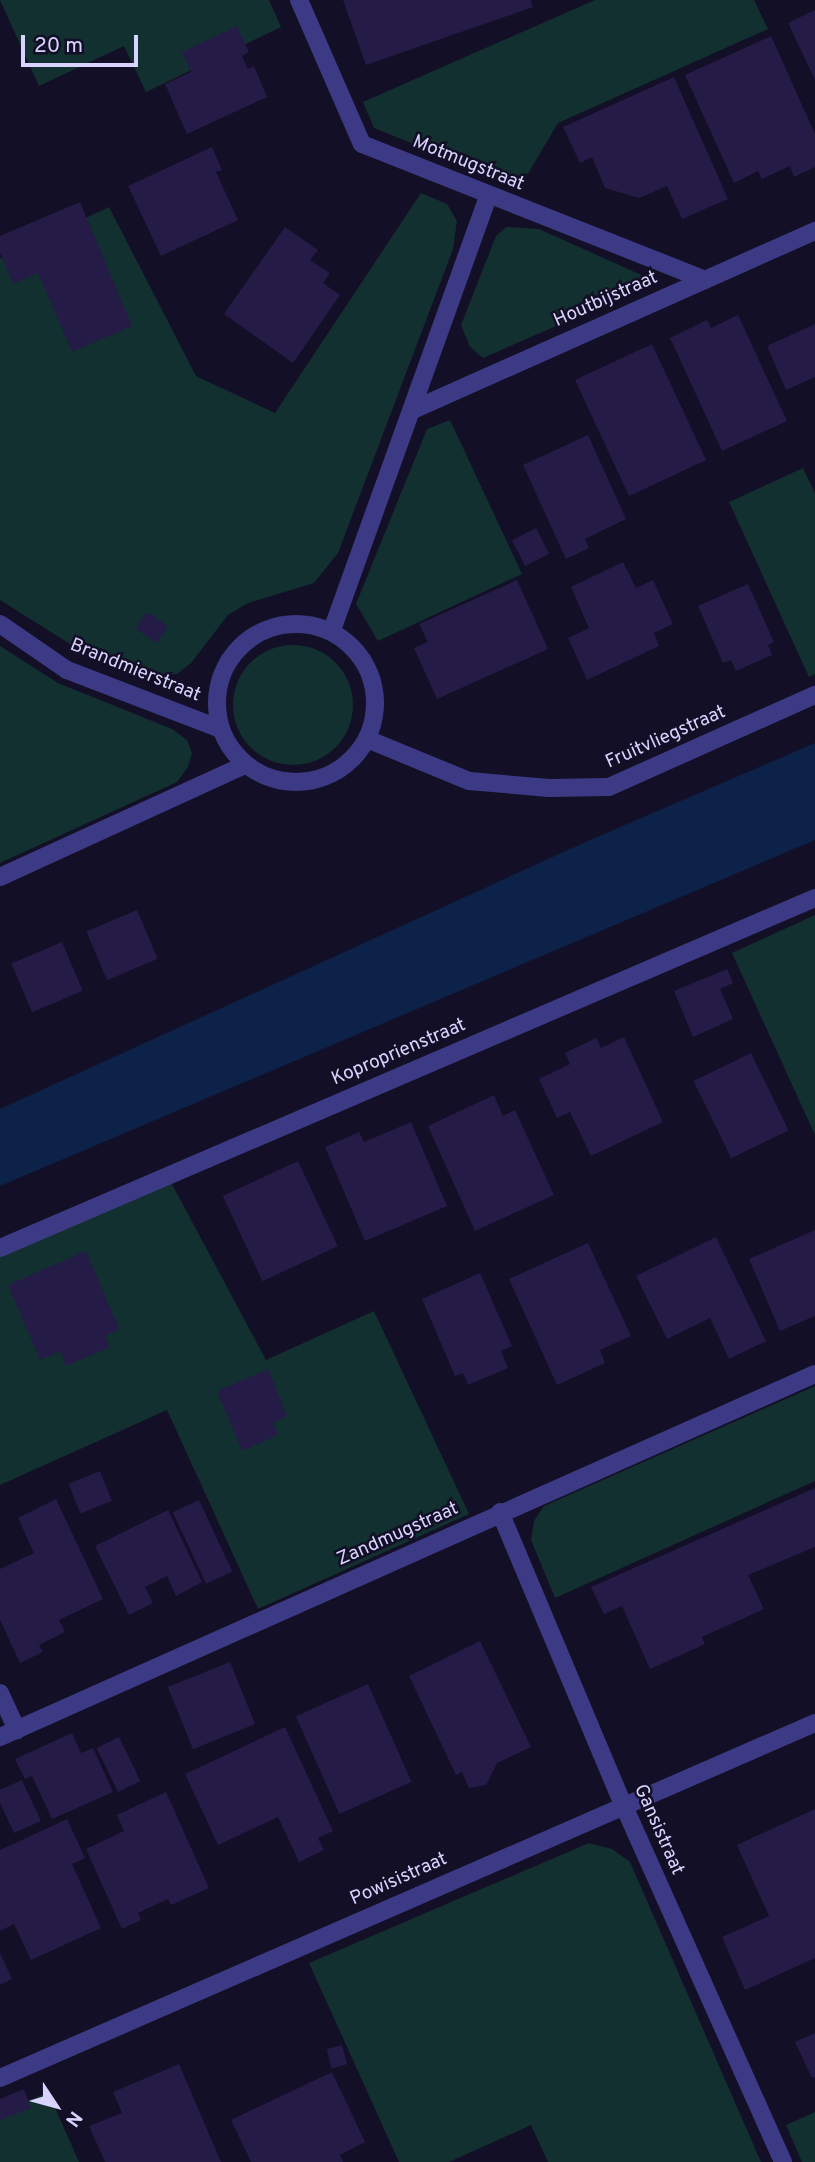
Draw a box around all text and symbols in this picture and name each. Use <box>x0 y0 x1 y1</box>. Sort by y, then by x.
scale bar <box>24 21 142 65</box>
text: 20 m <box>34 33 83 60</box>
street label: Motmugstraat <box>409 131 527 197</box>
street label: Houtbijstraat <box>550 267 662 333</box>
street label: Brandmierstraat <box>66 634 204 708</box>
street label: Fruitvliegstraat <box>603 701 729 775</box>
street label: Koproprienstraat <box>328 1014 470 1092</box>
street label: Zandmugstraat <box>334 1498 462 1572</box>
street label: Gansistraat <box>628 1781 688 1879</box>
street label: Powisistraat <box>347 1848 451 1912</box>
north arrow <box>21 2071 91 2141</box>
text: N <box>59 2106 87 2131</box>

